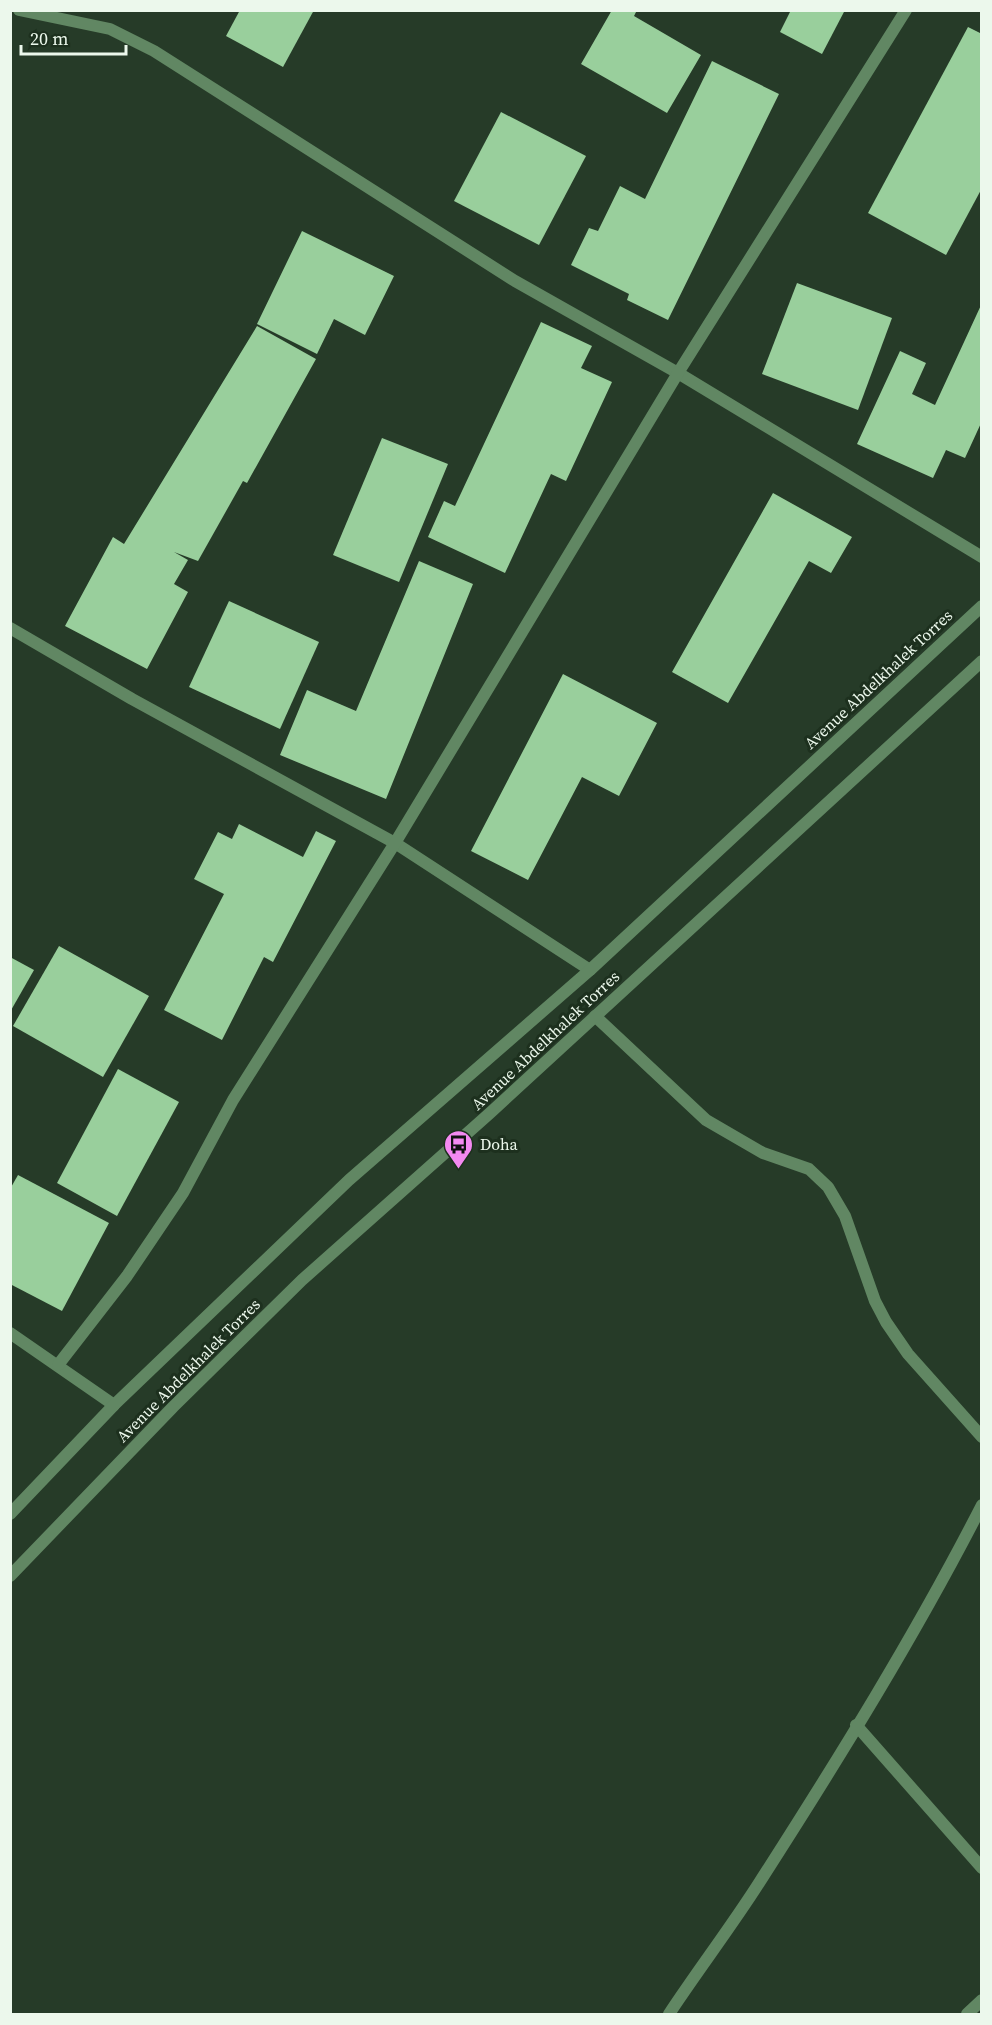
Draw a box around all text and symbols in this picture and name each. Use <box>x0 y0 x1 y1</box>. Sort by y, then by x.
scale bar <box>21 18 126 56</box>
text: 20 m <box>30 26 68 51</box>
street label: Avenue Abdelkhalek Torres <box>799 604 957 754</box>
street label: Avenue Abdelkhalek Torres <box>466 965 624 1115</box>
bus stop icon: Doha <box>443 1128 475 1170</box>
place label: Doha <box>480 1133 519 1155</box>
street label: Avenue Abdelkhalek Torres <box>111 1293 265 1447</box>

